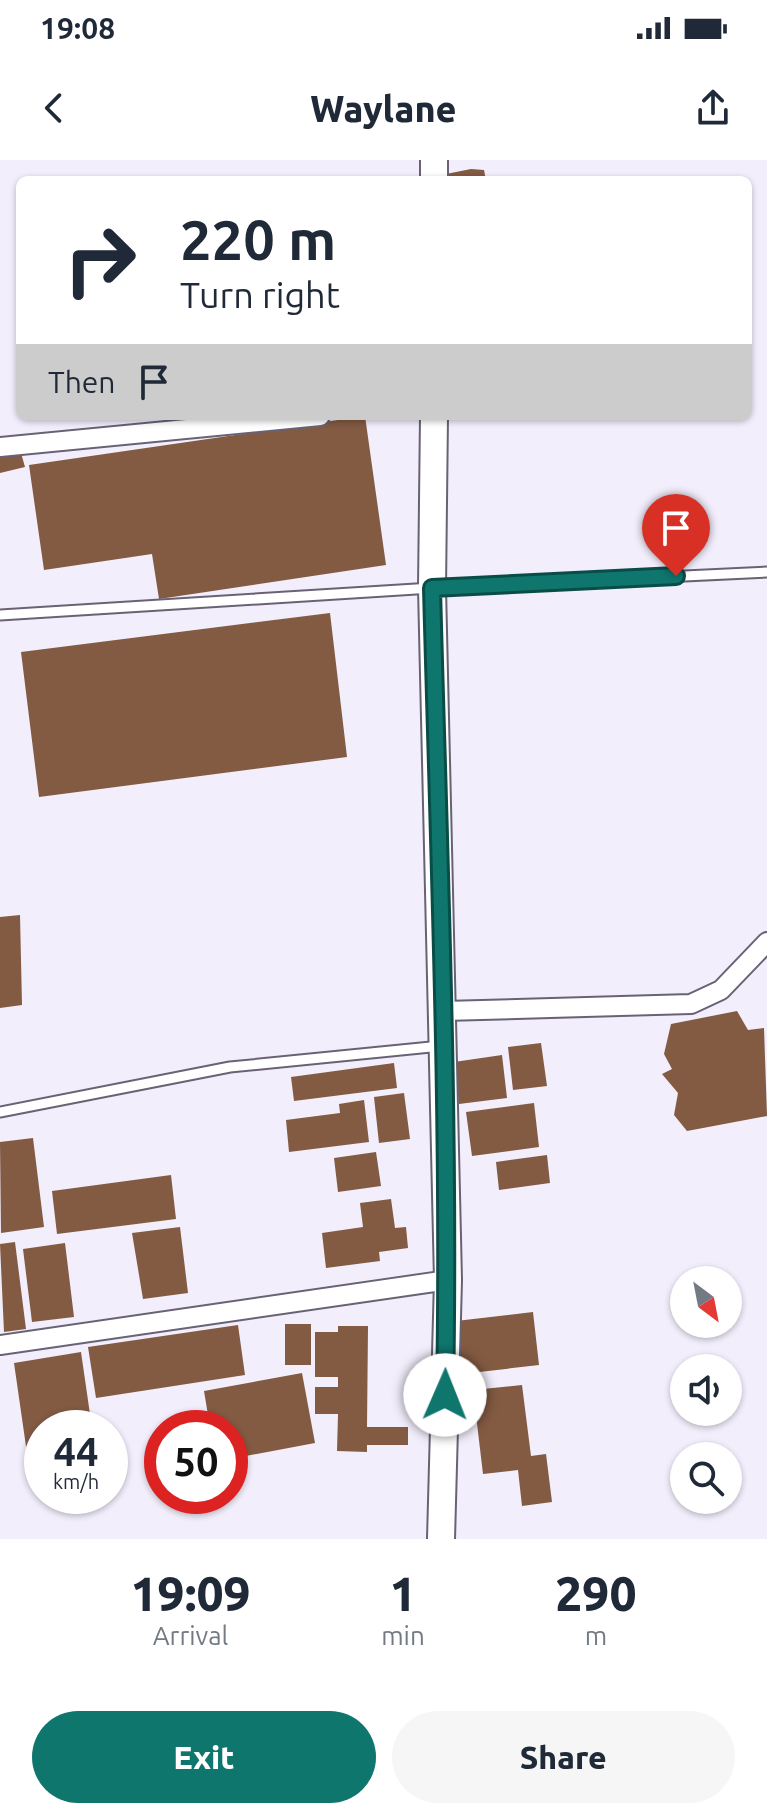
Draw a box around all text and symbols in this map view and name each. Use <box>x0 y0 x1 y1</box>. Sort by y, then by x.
text: 19:08 <box>40 11 115 45</box>
icon: back <box>32 86 76 130</box>
icon: share <box>691 86 735 130</box>
text: Waylane <box>310 88 457 129</box>
icon: right <box>48 208 152 312</box>
text: 220 m <box>180 208 336 271</box>
text: Turn right <box>180 274 340 315</box>
icon: arrive <box>132 360 176 404</box>
text: Then <box>48 365 116 399</box>
pin <box>642 494 710 576</box>
icon: arrive <box>654 506 698 550</box>
north arrow <box>670 1266 742 1338</box>
map controls <box>670 1266 742 1514</box>
position arrow <box>403 1353 487 1437</box>
button: sound <box>670 1354 742 1426</box>
speed limit sign: 50 <box>144 1410 248 1514</box>
text: 44 <box>53 1429 99 1474</box>
button: search <box>670 1442 742 1514</box>
text: km/h <box>53 1470 99 1493</box>
text: 19:09 <box>131 1566 251 1620</box>
text: 1 <box>389 1566 416 1620</box>
text: 290 <box>555 1566 636 1620</box>
text: Arrival <box>153 1621 228 1650</box>
text: min <box>381 1621 425 1650</box>
text: m <box>585 1621 607 1650</box>
button: Exit <box>32 1711 376 1803</box>
button: Share <box>392 1711 735 1803</box>

